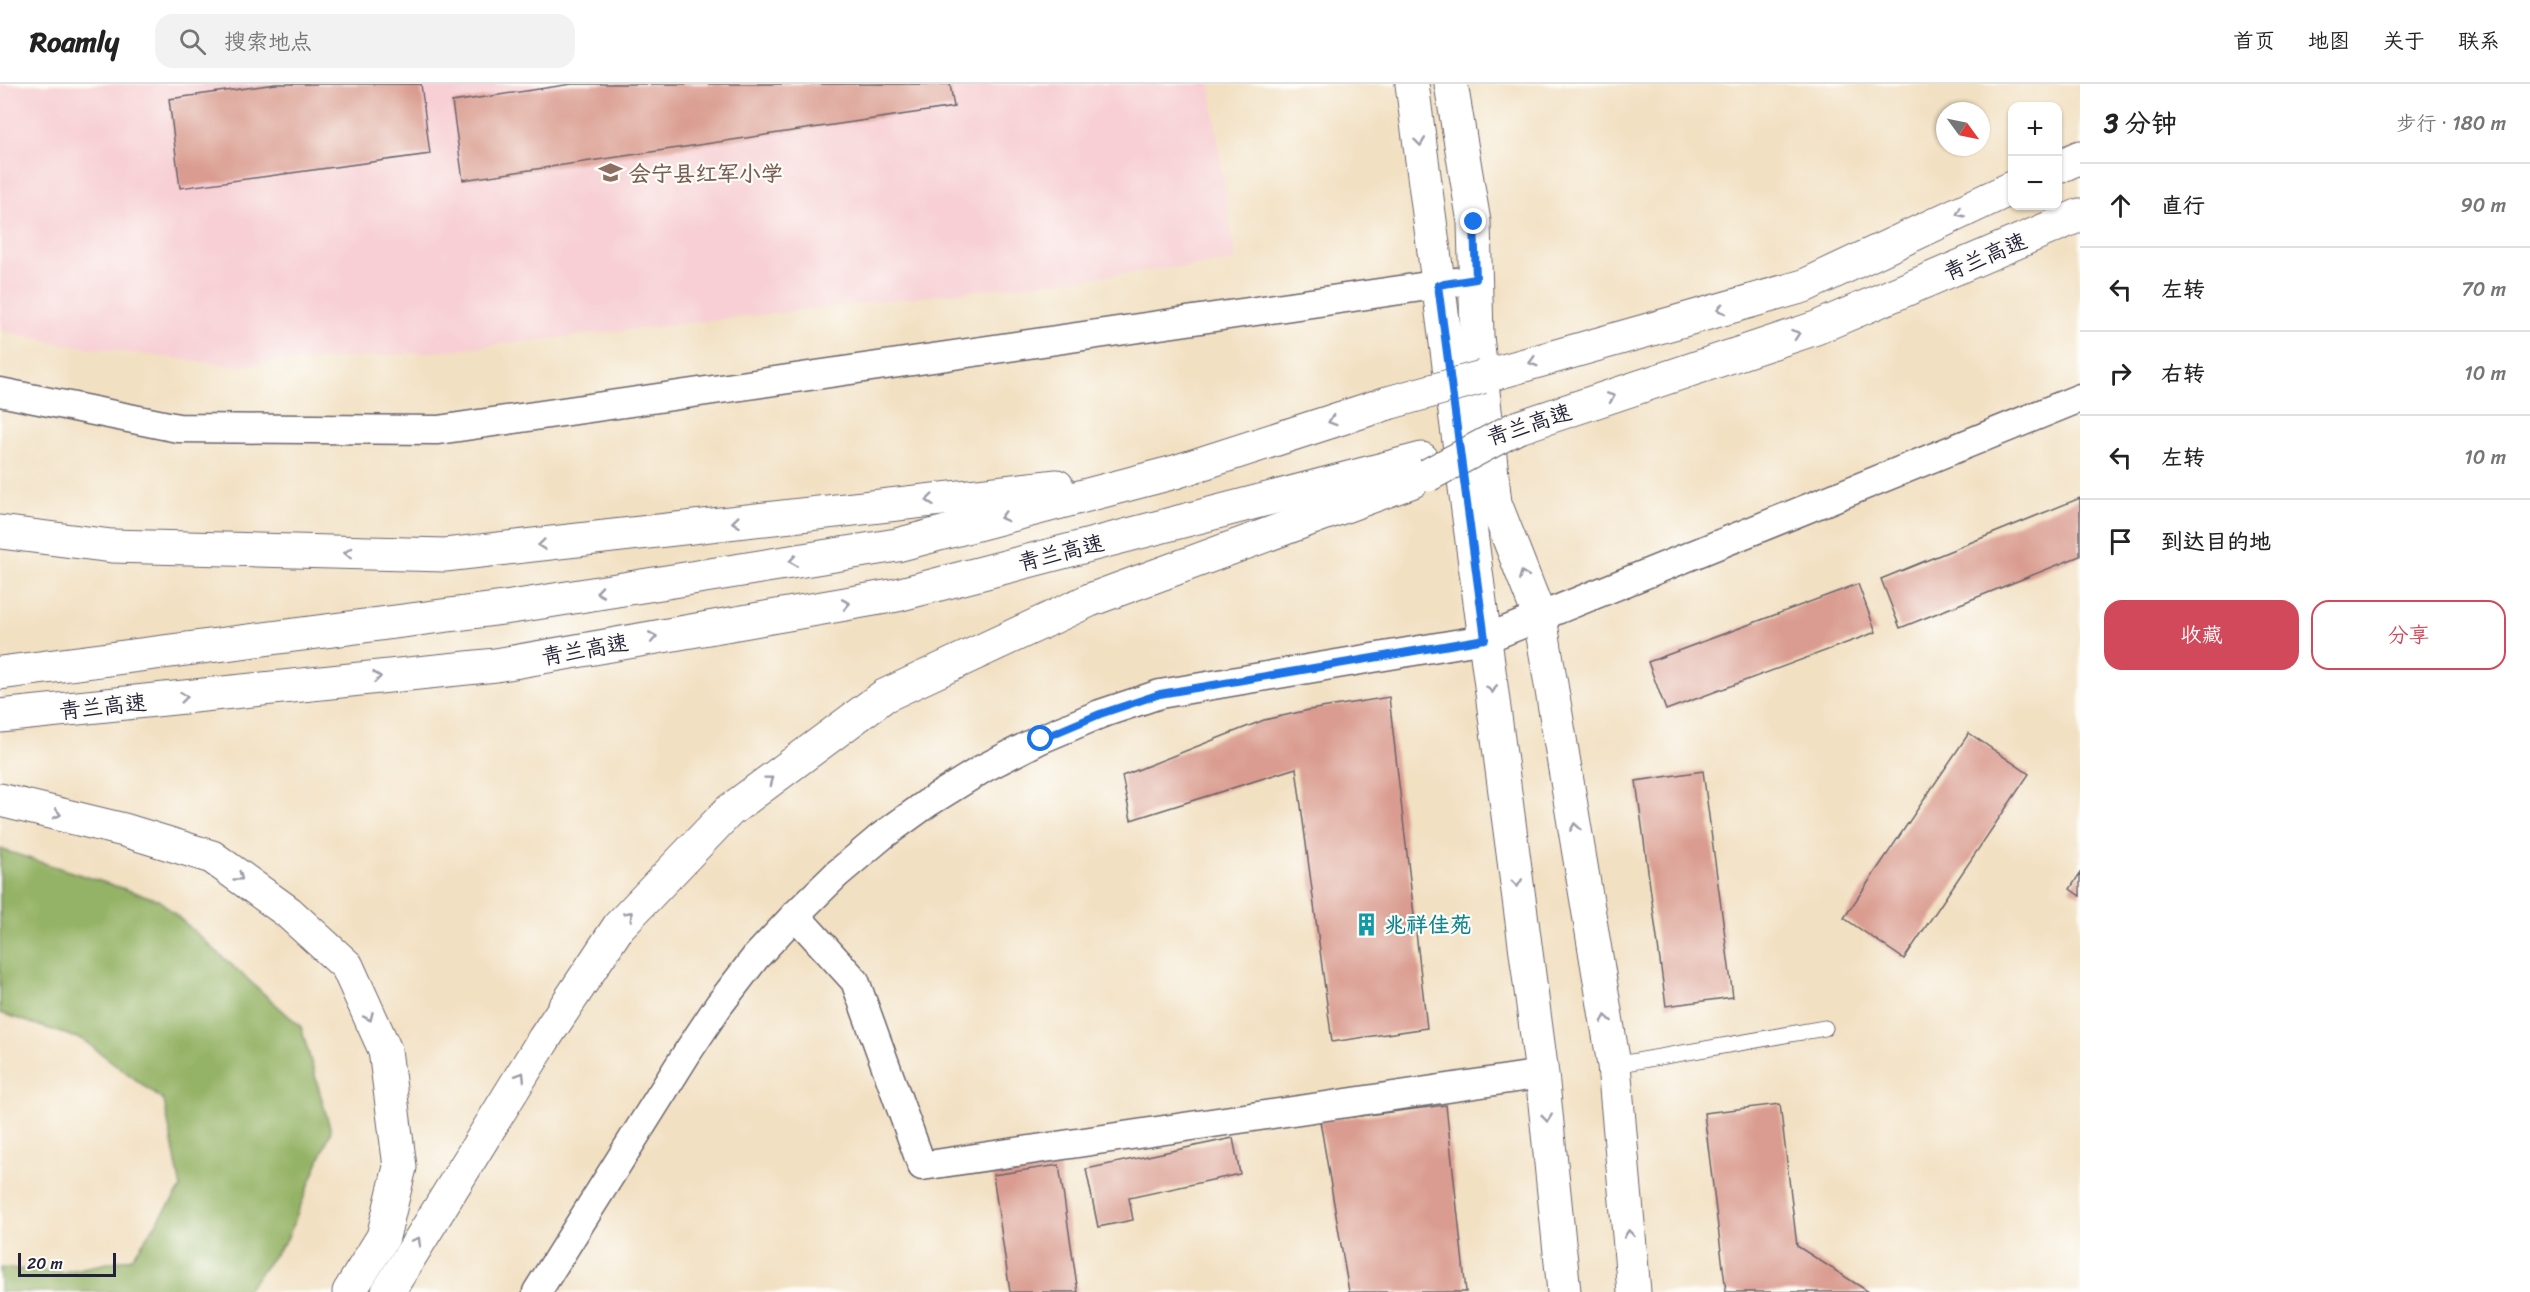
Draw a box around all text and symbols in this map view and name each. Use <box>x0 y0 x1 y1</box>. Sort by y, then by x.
search box <box>155 14 575 68</box>
text: Roamly <box>30 17 119 66</box>
text: 搜索地点 <box>224 22 312 61</box>
text: 首页 <box>2233 22 2275 60</box>
text: 地图 <box>2308 22 2350 60</box>
text: 关于 <box>2383 22 2425 60</box>
text: 联系 <box>2458 22 2500 60</box>
icon: search <box>176 25 209 58</box>
text: 3 分钟 <box>2104 100 2177 146</box>
north arrow <box>1936 102 1990 156</box>
map controls <box>2008 102 2062 210</box>
button: + <box>2008 102 2062 156</box>
text: 步行 · 180 m <box>2396 106 2506 141</box>
one-way arrow <box>1413 137 1425 147</box>
place label: 会宁县红军小学 <box>629 154 783 193</box>
button: − <box>2008 156 2062 210</box>
school or university icon: 会宁县红军小学 <box>598 160 624 186</box>
text: 直行 <box>2161 186 2205 225</box>
text: 90 m <box>2461 188 2506 223</box>
icon: ahead <box>2104 189 2137 222</box>
one-way arrow <box>1955 206 1966 218</box>
route end <box>1460 208 1486 234</box>
street label: 青兰高速 <box>1937 221 2033 292</box>
text: 左转 <box>2161 270 2205 309</box>
text: 70 m <box>2461 272 2506 307</box>
icon: left <box>2104 273 2137 306</box>
one-way arrow <box>1716 302 1727 314</box>
one-way arrow <box>1790 329 1801 342</box>
text: 右转 <box>2161 354 2205 393</box>
one-way arrow <box>1528 355 1539 367</box>
text: 10 m <box>2464 356 2506 391</box>
icon: right <box>2104 357 2137 390</box>
one-way arrow <box>1605 391 1616 404</box>
street label: 青兰高速 <box>1481 392 1577 457</box>
one-way arrow <box>1327 414 1338 427</box>
text: 左转 <box>2161 438 2205 477</box>
text: 10 m <box>2464 440 2506 475</box>
icon: left <box>2104 441 2137 474</box>
one-way arrow <box>925 494 934 506</box>
one-way arrow <box>999 510 1010 522</box>
one-way arrow <box>731 516 740 528</box>
text: 到达目的地 <box>2161 522 2271 561</box>
street label: 青兰高速 <box>1014 523 1109 582</box>
icon: arrive <box>2104 525 2137 558</box>
one-way arrow <box>538 538 547 550</box>
one-way arrow <box>343 546 352 559</box>
one-way arrow <box>788 555 798 567</box>
one-way arrow <box>1518 570 1531 580</box>
one-way arrow <box>596 586 605 598</box>
one-way arrow <box>840 598 850 611</box>
button: 收藏 <box>2104 600 2299 670</box>
button: 分享 <box>2311 600 2506 670</box>
street label: 青兰高速 <box>538 623 632 676</box>
one-way arrow <box>648 631 658 644</box>
one-way arrow <box>373 671 382 684</box>
street label: 青兰高速 <box>57 683 149 730</box>
one-way arrow <box>1485 685 1497 694</box>
one-way arrow <box>179 691 188 704</box>
route start <box>1027 725 1053 751</box>
one-way arrow <box>764 777 775 788</box>
one-way arrow <box>52 806 62 819</box>
one-way arrow <box>1569 822 1581 831</box>
one-way arrow <box>233 870 244 881</box>
one-way arrow <box>1510 878 1523 887</box>
place label: 兆祥佳苑 <box>1384 905 1472 944</box>
one-way arrow <box>622 911 633 922</box>
building icon: 兆祥佳苑 <box>1353 911 1379 937</box>
one-way arrow <box>362 1010 374 1021</box>
one-way arrow <box>1601 1014 1613 1024</box>
one-way arrow <box>513 1072 525 1082</box>
one-way arrow <box>1540 1113 1552 1122</box>
one-way arrow <box>1623 1229 1636 1238</box>
one-way arrow <box>410 1237 422 1247</box>
text: 20 m <box>27 1249 63 1278</box>
scale bar <box>18 1250 116 1278</box>

